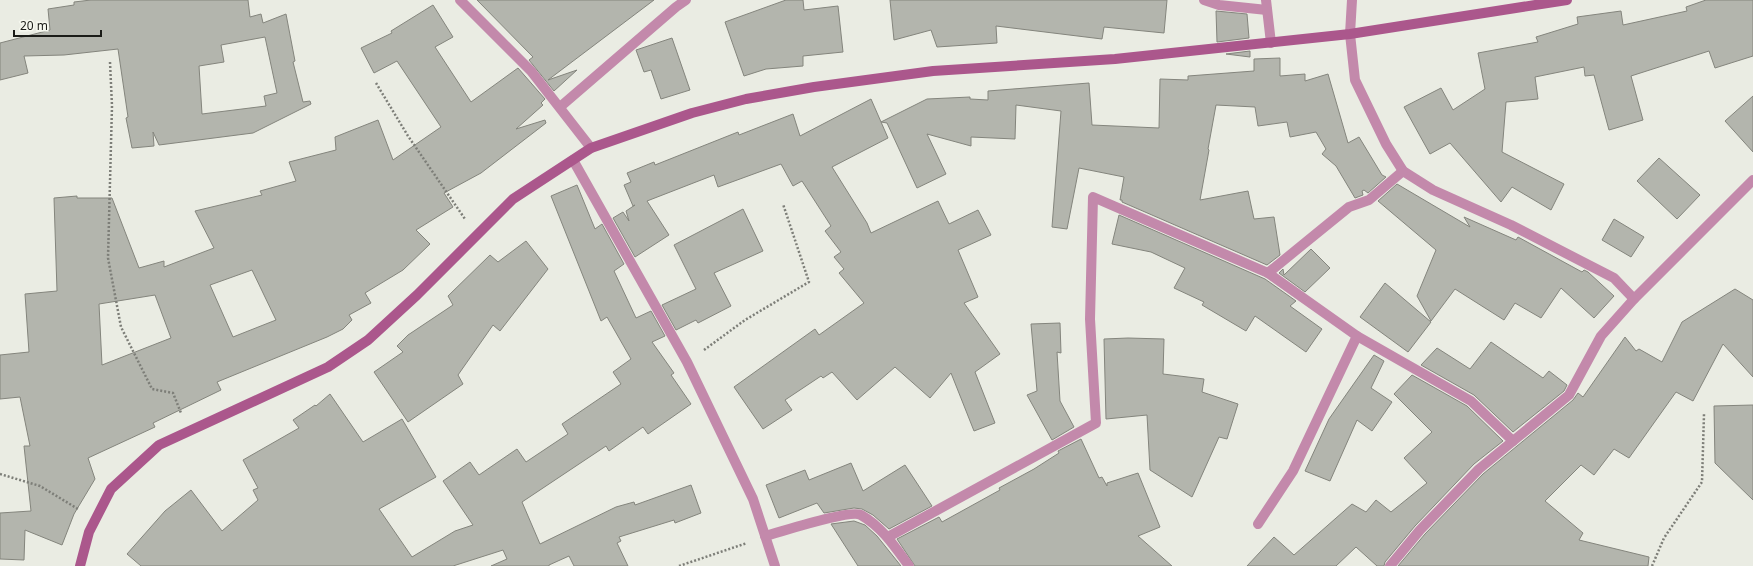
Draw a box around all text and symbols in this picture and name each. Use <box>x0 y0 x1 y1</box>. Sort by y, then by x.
scale bar <box>14 12 101 38</box>
text: 20 m <box>20 17 48 34</box>

